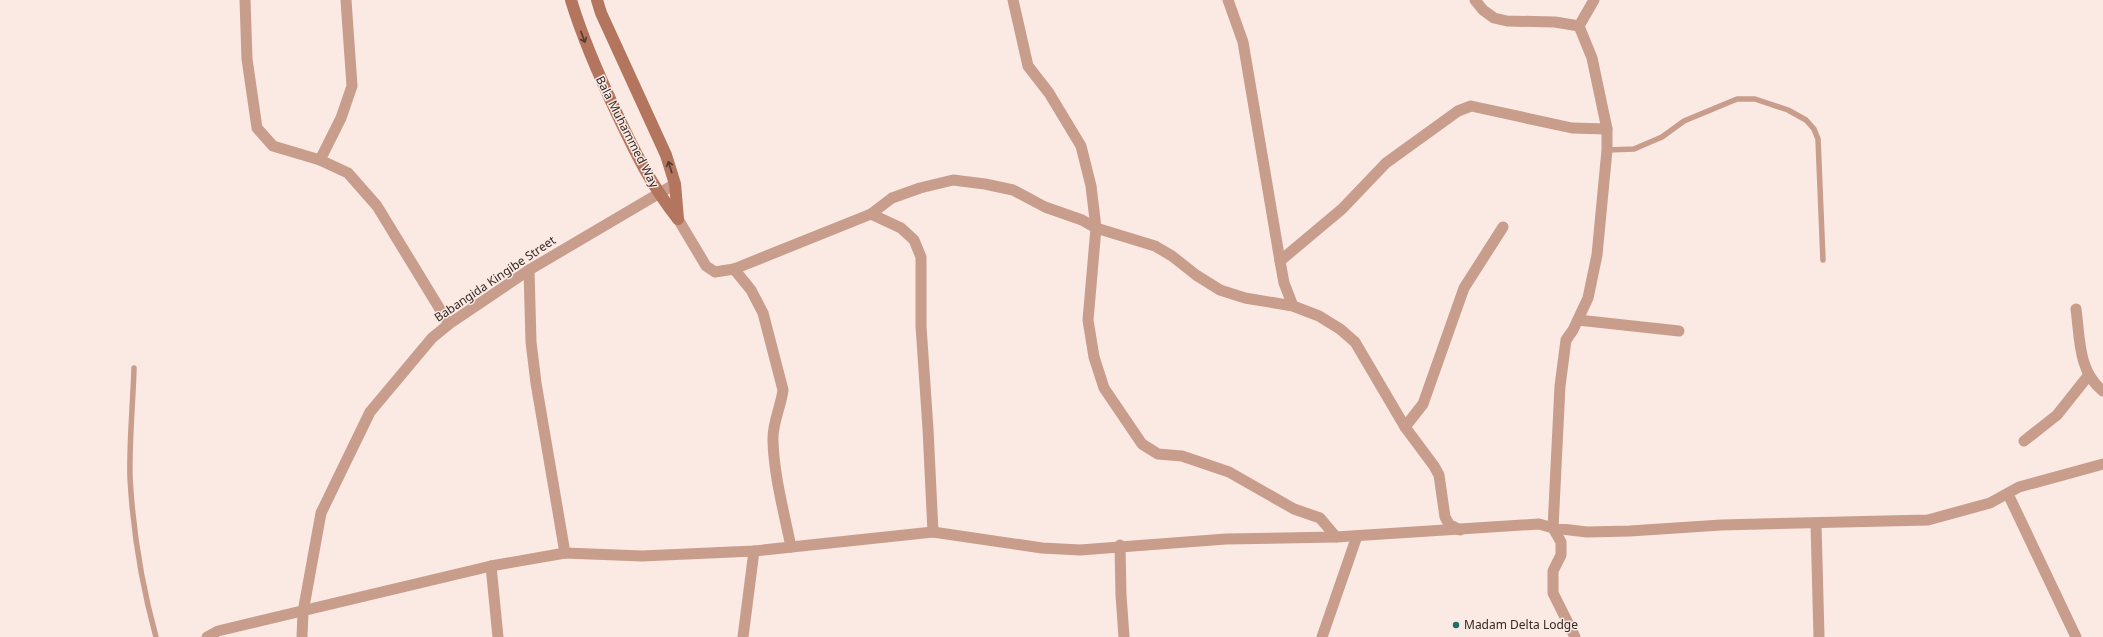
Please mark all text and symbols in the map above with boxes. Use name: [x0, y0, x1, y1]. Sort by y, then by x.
one-way arrow: [580, 30, 588, 42]
street label: Bala Muhammed Way: [592, 73, 663, 191]
one-way arrow: [666, 160, 673, 173]
street label: Babangida Kingibe Street: [431, 231, 559, 326]
place label: Madam Delta Lodge: [1464, 616, 1578, 633]
marker: Madam Delta Lodge: [1451, 620, 1461, 630]

